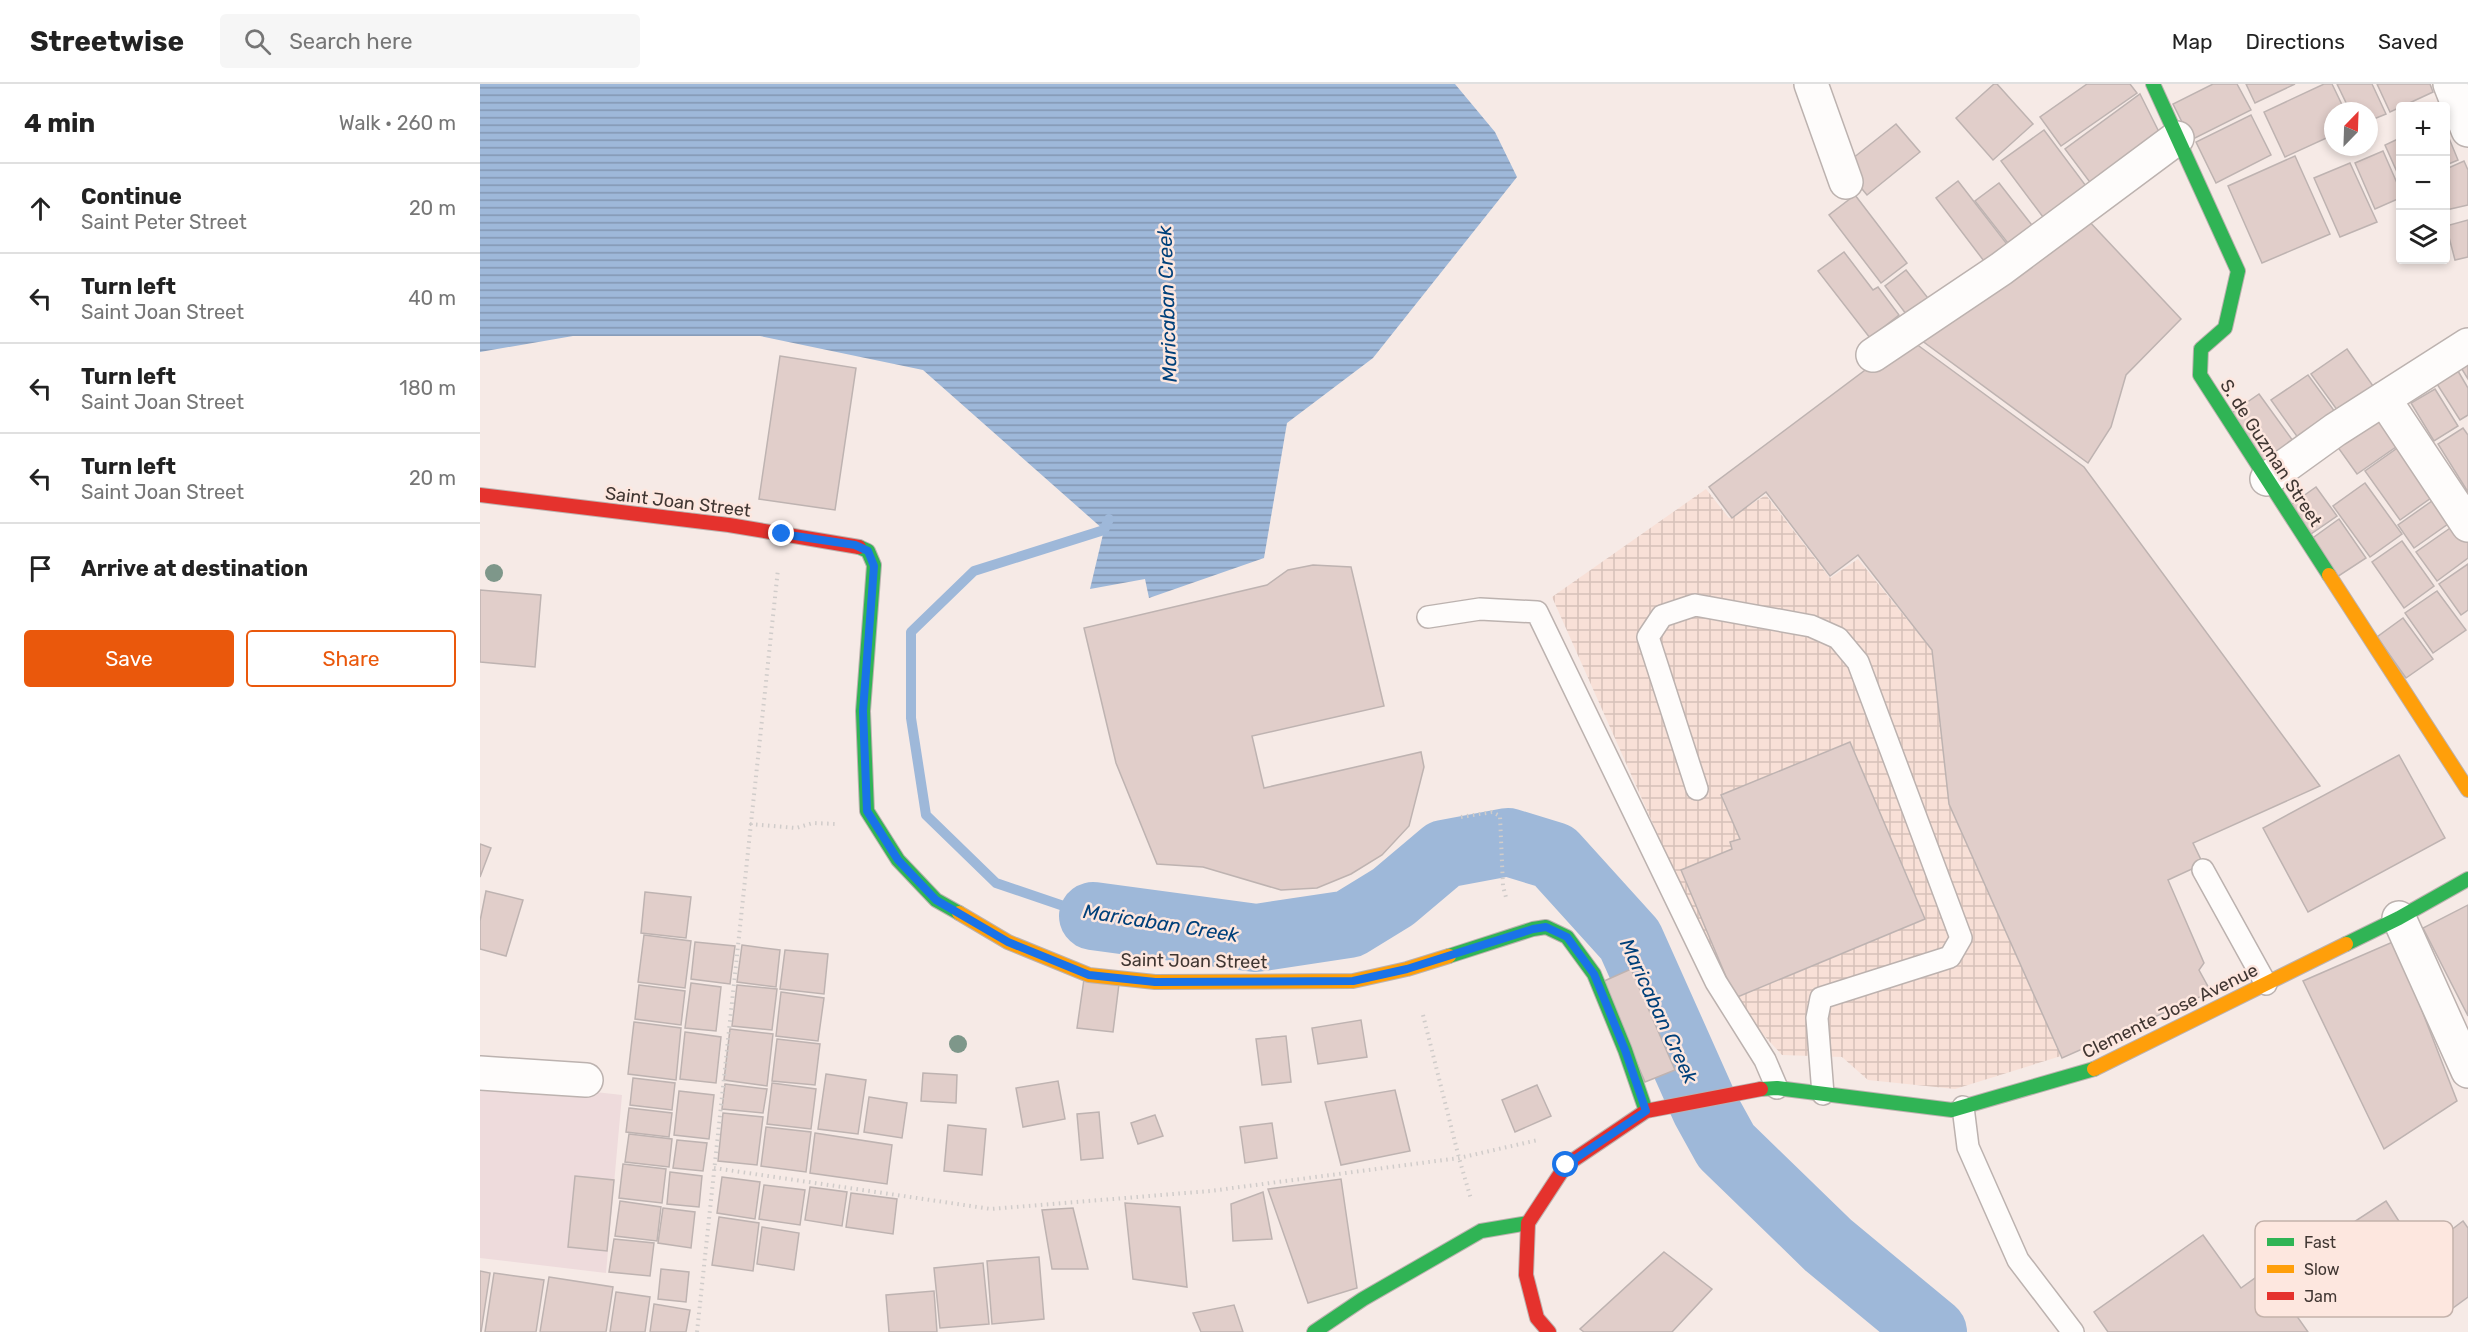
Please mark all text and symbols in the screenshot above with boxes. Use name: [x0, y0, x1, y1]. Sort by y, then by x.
search box: [220, 14, 640, 68]
text: Streetwise: [30, 25, 184, 58]
icon: search: [241, 25, 274, 58]
text: Search here: [289, 28, 413, 55]
text: Map: [2172, 29, 2213, 54]
text: Directions: [2246, 29, 2345, 54]
text: Saved: [2378, 29, 2438, 54]
north arrow: [2324, 102, 2378, 156]
map controls: [2396, 102, 2450, 264]
button: +: [2396, 102, 2450, 156]
text: 4 min: [24, 108, 95, 139]
text: Walk · 260 m: [339, 111, 456, 135]
button: −: [2396, 156, 2450, 210]
text: Continue: [81, 183, 182, 210]
icon: ahead: [24, 192, 57, 225]
text: 20 m: [409, 196, 456, 220]
text: Saint Peter Street: [81, 210, 247, 234]
button: layers: [2396, 210, 2450, 264]
water label: Maricaban Creek: [1152, 224, 1182, 383]
text: Turn left: [81, 273, 176, 300]
icon: left: [24, 282, 57, 315]
text: 40 m: [408, 286, 456, 310]
text: Saint Joan Street: [81, 300, 244, 324]
text: Turn left: [81, 363, 176, 390]
icon: left: [24, 372, 57, 405]
street label: S. de Guzman Street: [2215, 375, 2327, 531]
text: 180 m: [399, 376, 456, 400]
text: Saint Joan Street: [81, 390, 244, 414]
text: Turn left: [81, 453, 176, 480]
icon: left: [24, 462, 57, 495]
text: 20 m: [409, 466, 456, 490]
text: Saint Joan Street: [81, 480, 244, 504]
street label: Saint Joan Street: [604, 482, 752, 522]
route end: [768, 520, 794, 546]
icon: arrive: [24, 552, 57, 585]
text: Arrive at destination: [81, 555, 308, 582]
button: Save: [24, 630, 234, 687]
button: Share: [246, 630, 456, 687]
water label: Maricaban Creek: [1082, 899, 1241, 947]
water label: Maricaban Creek: [1615, 935, 1703, 1088]
street label: Saint Joan Street: [1120, 949, 1268, 973]
street label: Clemente Jose Avenue: [2079, 959, 2261, 1063]
route start: [1552, 1151, 1578, 1177]
legend: [2255, 1221, 2453, 1317]
text: Fast: [2304, 1233, 2336, 1252]
text: Slow: [2304, 1260, 2340, 1279]
text: Jam: [2304, 1287, 2337, 1306]

